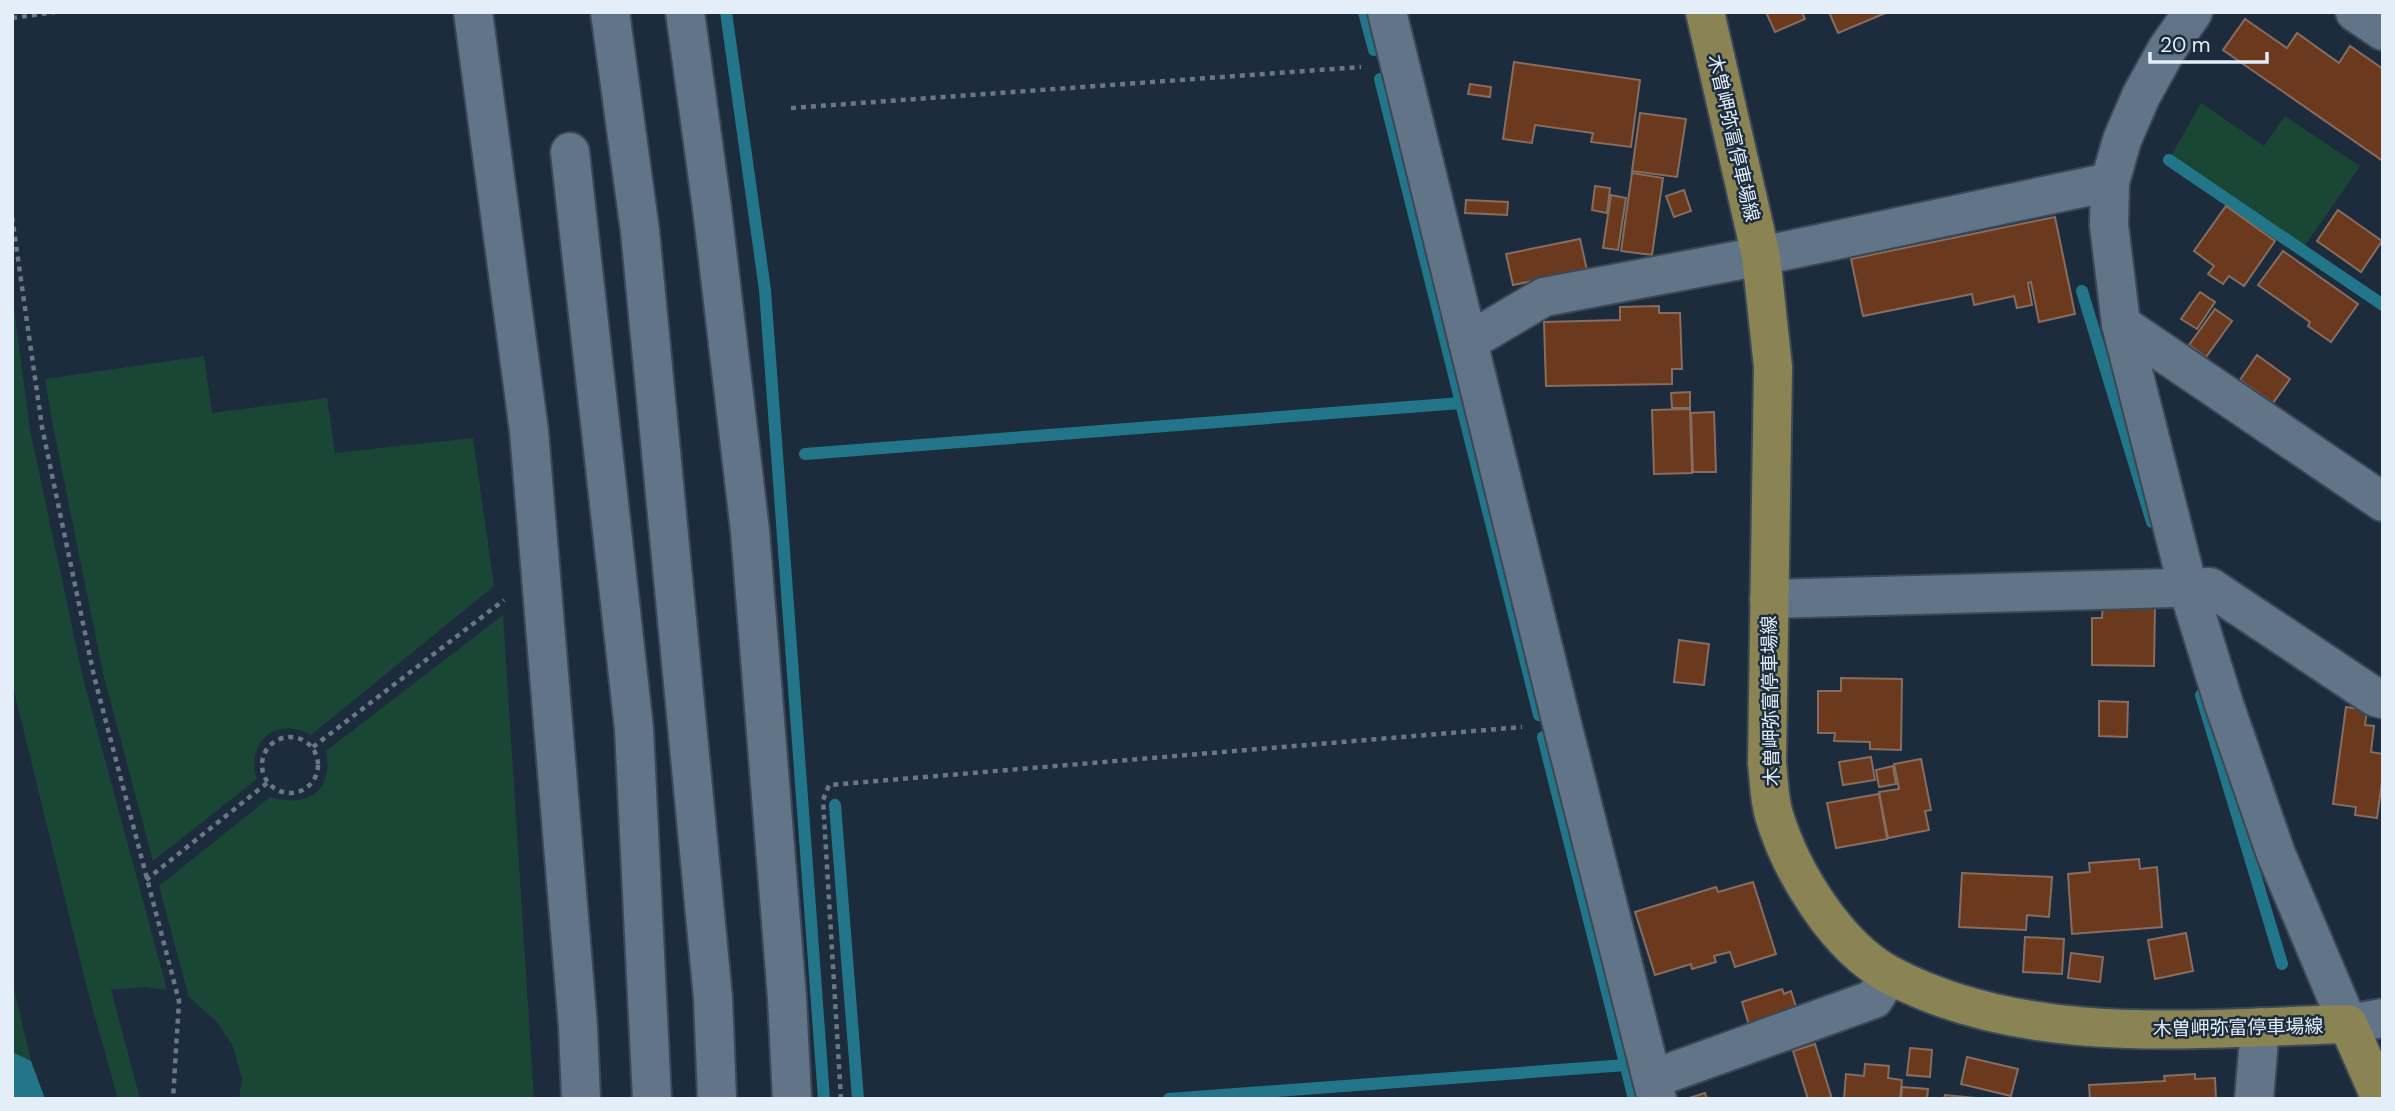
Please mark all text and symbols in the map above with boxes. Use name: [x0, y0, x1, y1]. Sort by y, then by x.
scale bar: [2150, 21, 2267, 65]
text: 20 m: [2160, 31, 2211, 59]
street label: 木曽岬弥富停車場線: [1702, 52, 1765, 224]
street label: 木曽岬弥富停車場線: [1757, 615, 1784, 787]
street label: 木曽岬弥富停車場線: [2152, 1014, 2324, 1041]

